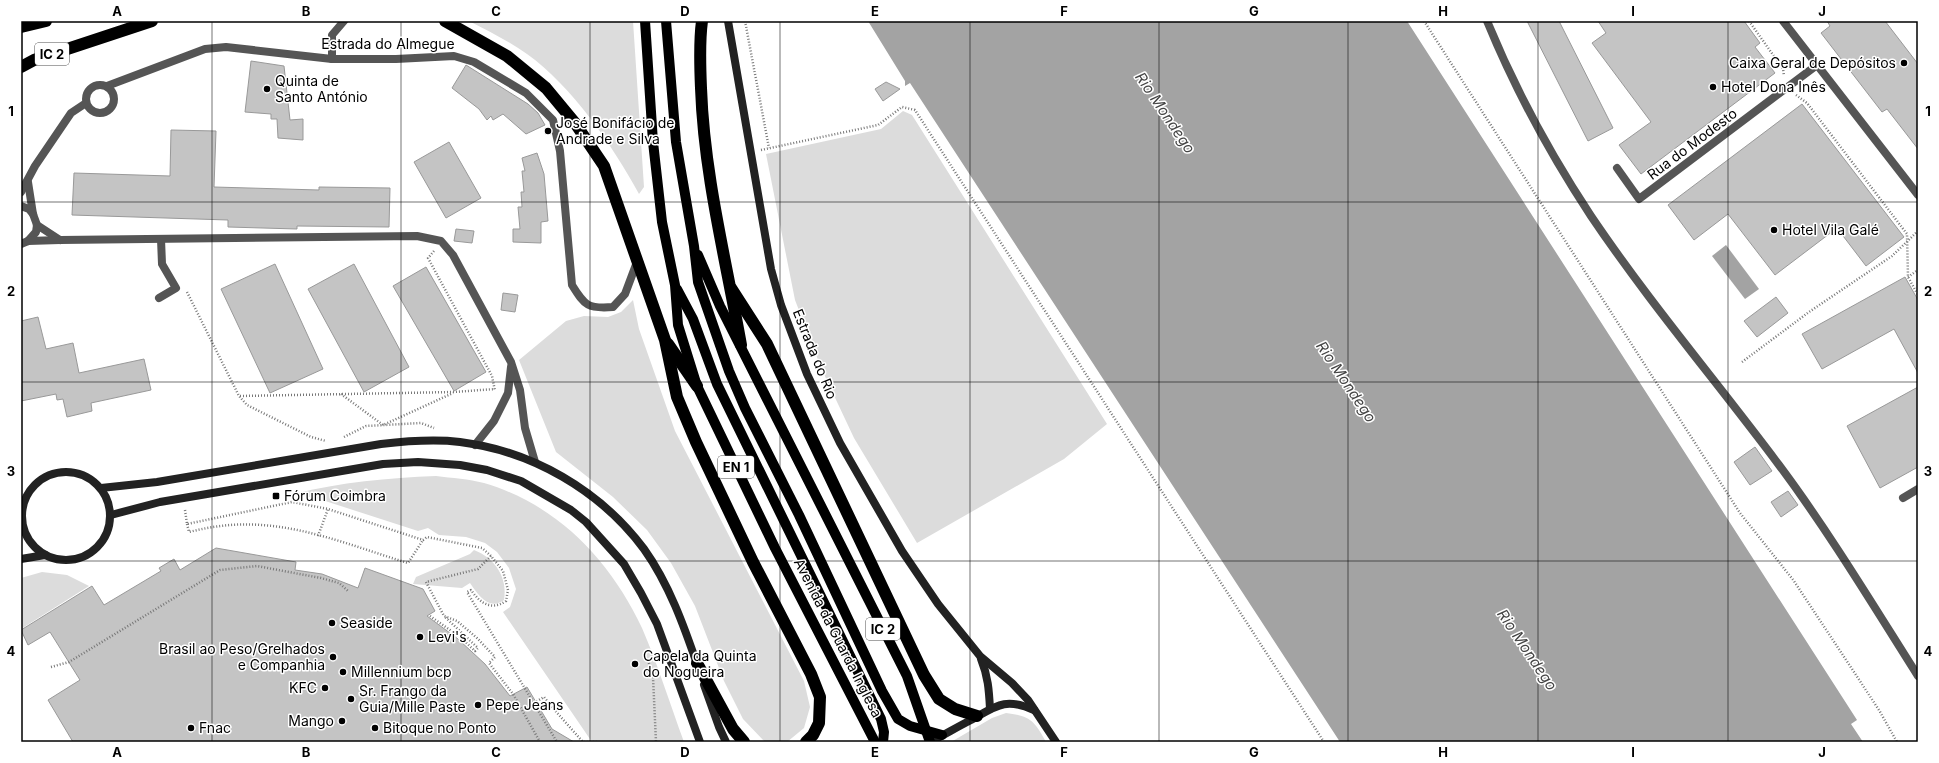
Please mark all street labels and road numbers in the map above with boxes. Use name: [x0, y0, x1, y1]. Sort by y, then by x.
street label: Estrada do Almegue: [321, 35, 455, 52]
road number: IC 2: [35, 43, 69, 65]
street label: Rua do Modesto: [1643, 104, 1740, 183]
street label: Estrada do Rio: [790, 306, 841, 401]
road number: EN 1: [718, 456, 754, 478]
street label: Avenida da Guarda Inglesa: [791, 555, 886, 720]
road number: IC 2: [866, 618, 900, 640]

